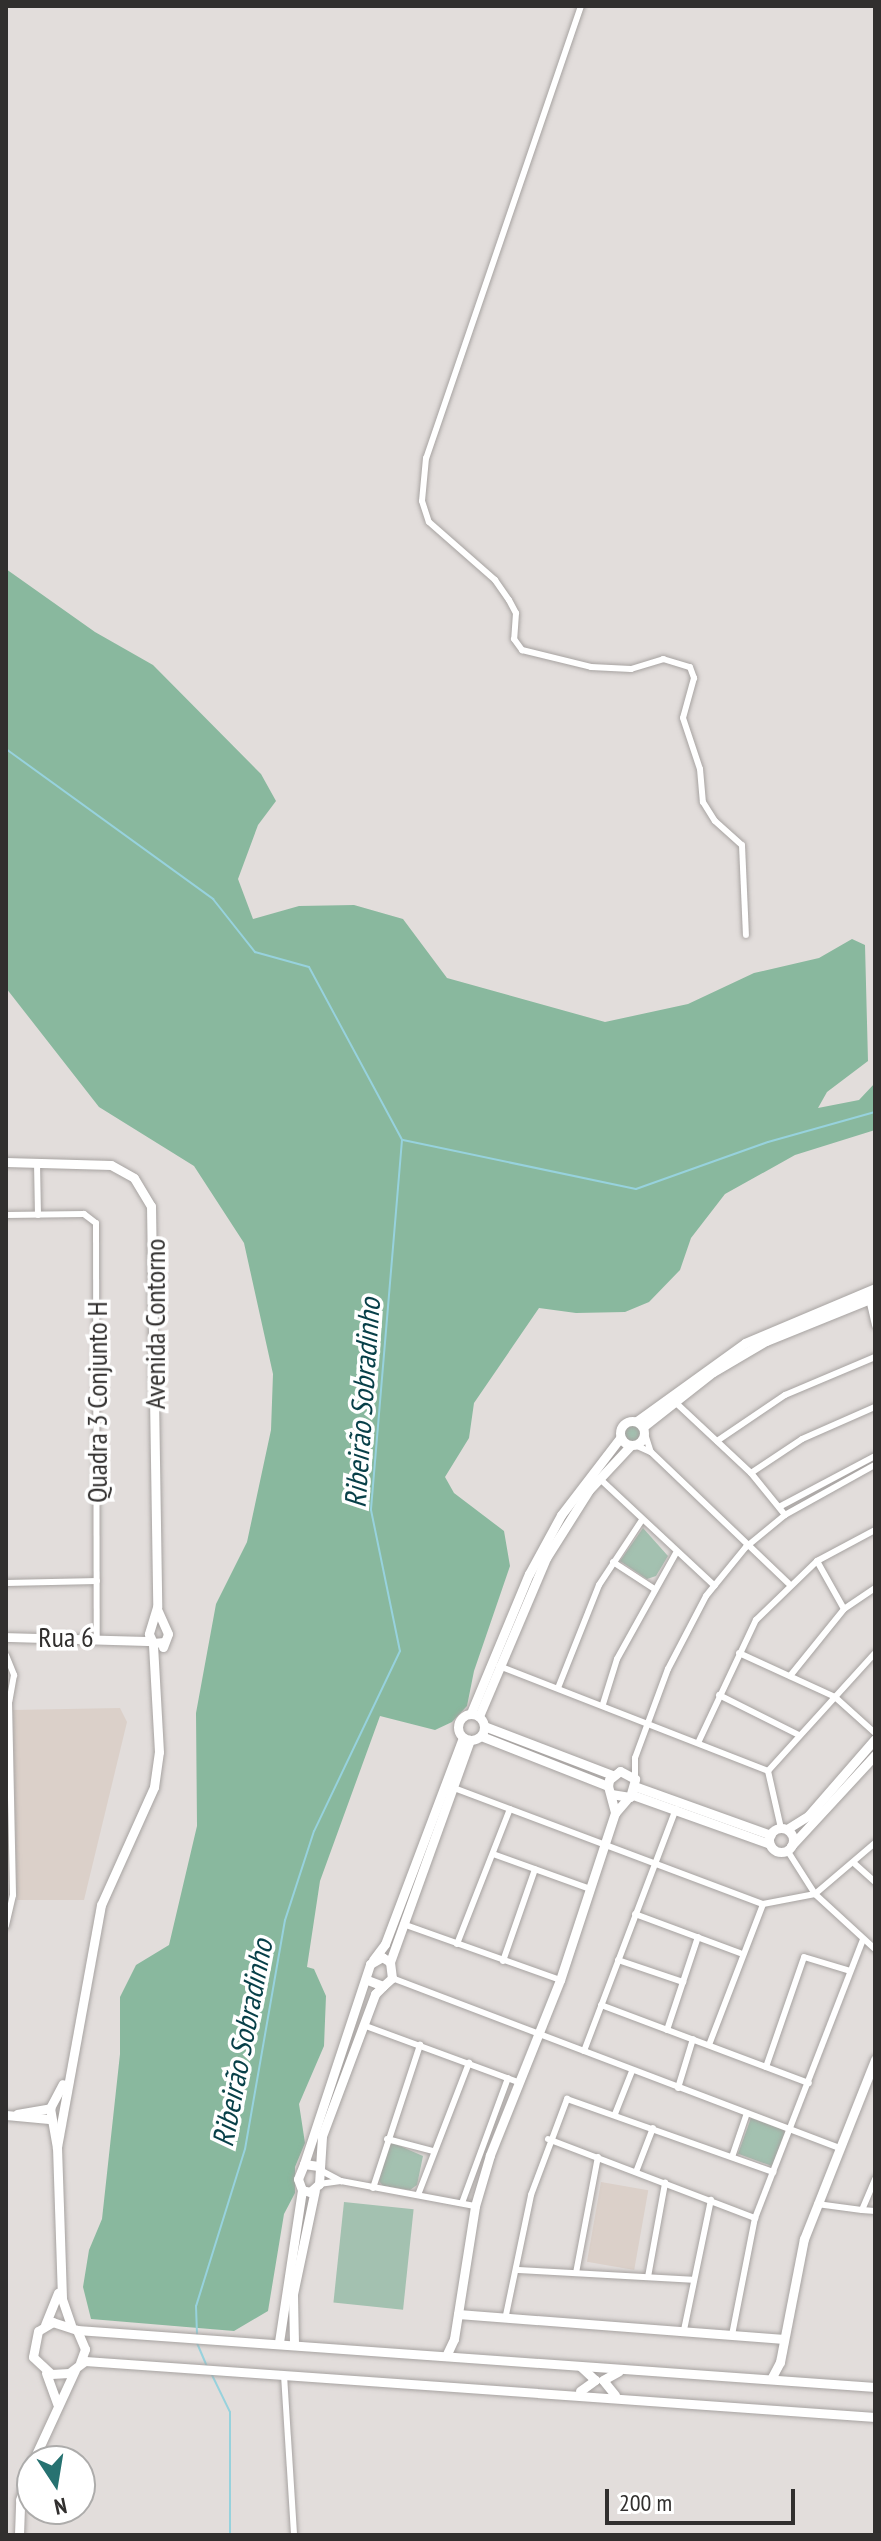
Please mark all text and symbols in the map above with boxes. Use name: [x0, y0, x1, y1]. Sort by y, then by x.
street label: Avenida Contorno: [138, 1239, 172, 1409]
water label: Ribeirão Sobradinho: [337, 1297, 387, 1509]
street label: Quadra 3 Conjunto H: [80, 1301, 114, 1503]
street label: Rua 6: [38, 1620, 94, 1654]
water label: Ribeirão Sobradinho: [204, 1936, 280, 2150]
north arrow: [16, 2445, 96, 2525]
scale bar: [609, 2473, 799, 2523]
text: 200 m: [619, 2487, 672, 2518]
text: N: [52, 2492, 69, 2521]

